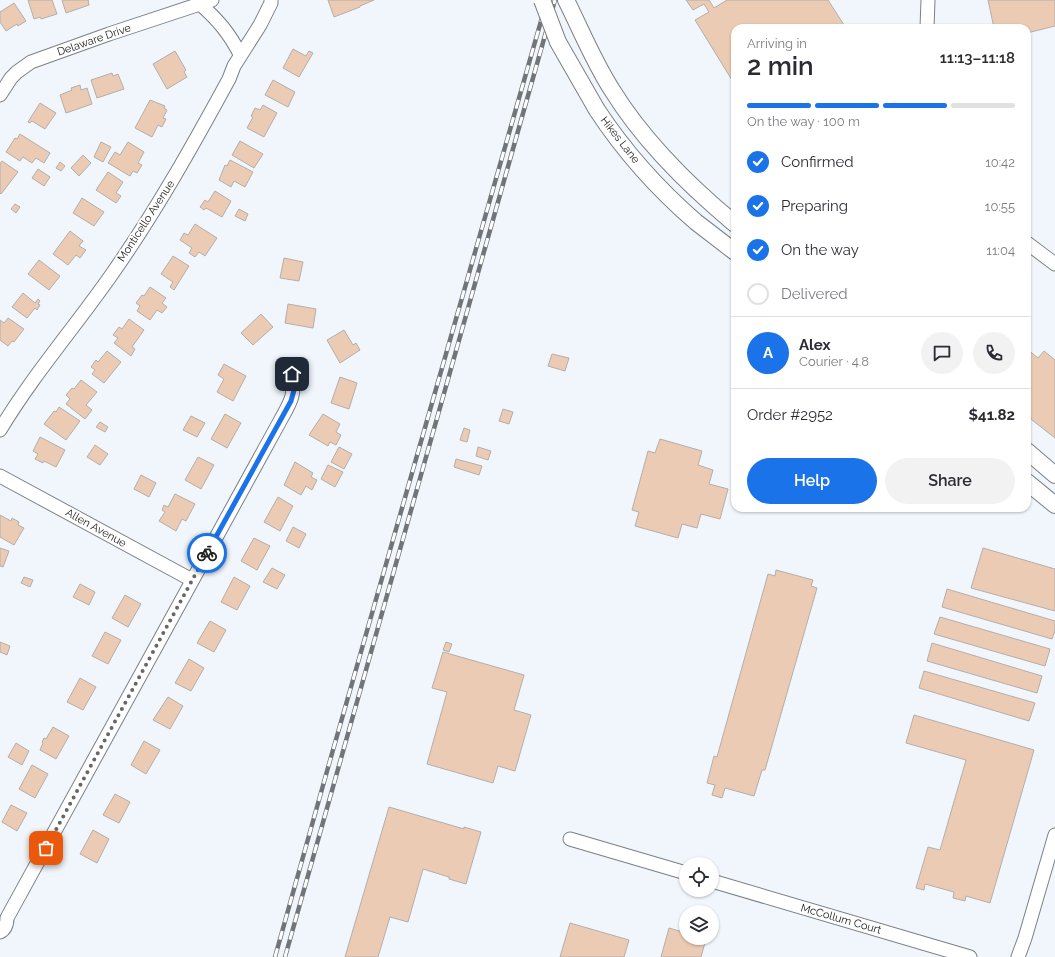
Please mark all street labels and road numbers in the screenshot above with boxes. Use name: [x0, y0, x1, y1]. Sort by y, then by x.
street label: Delaware Drive: [55, 21, 133, 59]
street label: Hikes Lane: [598, 114, 643, 166]
street label: Monticello Avenue: [115, 177, 177, 264]
street label: Allen Avenue: [63, 506, 129, 550]
street label: McCollum Court: [799, 901, 883, 937]

